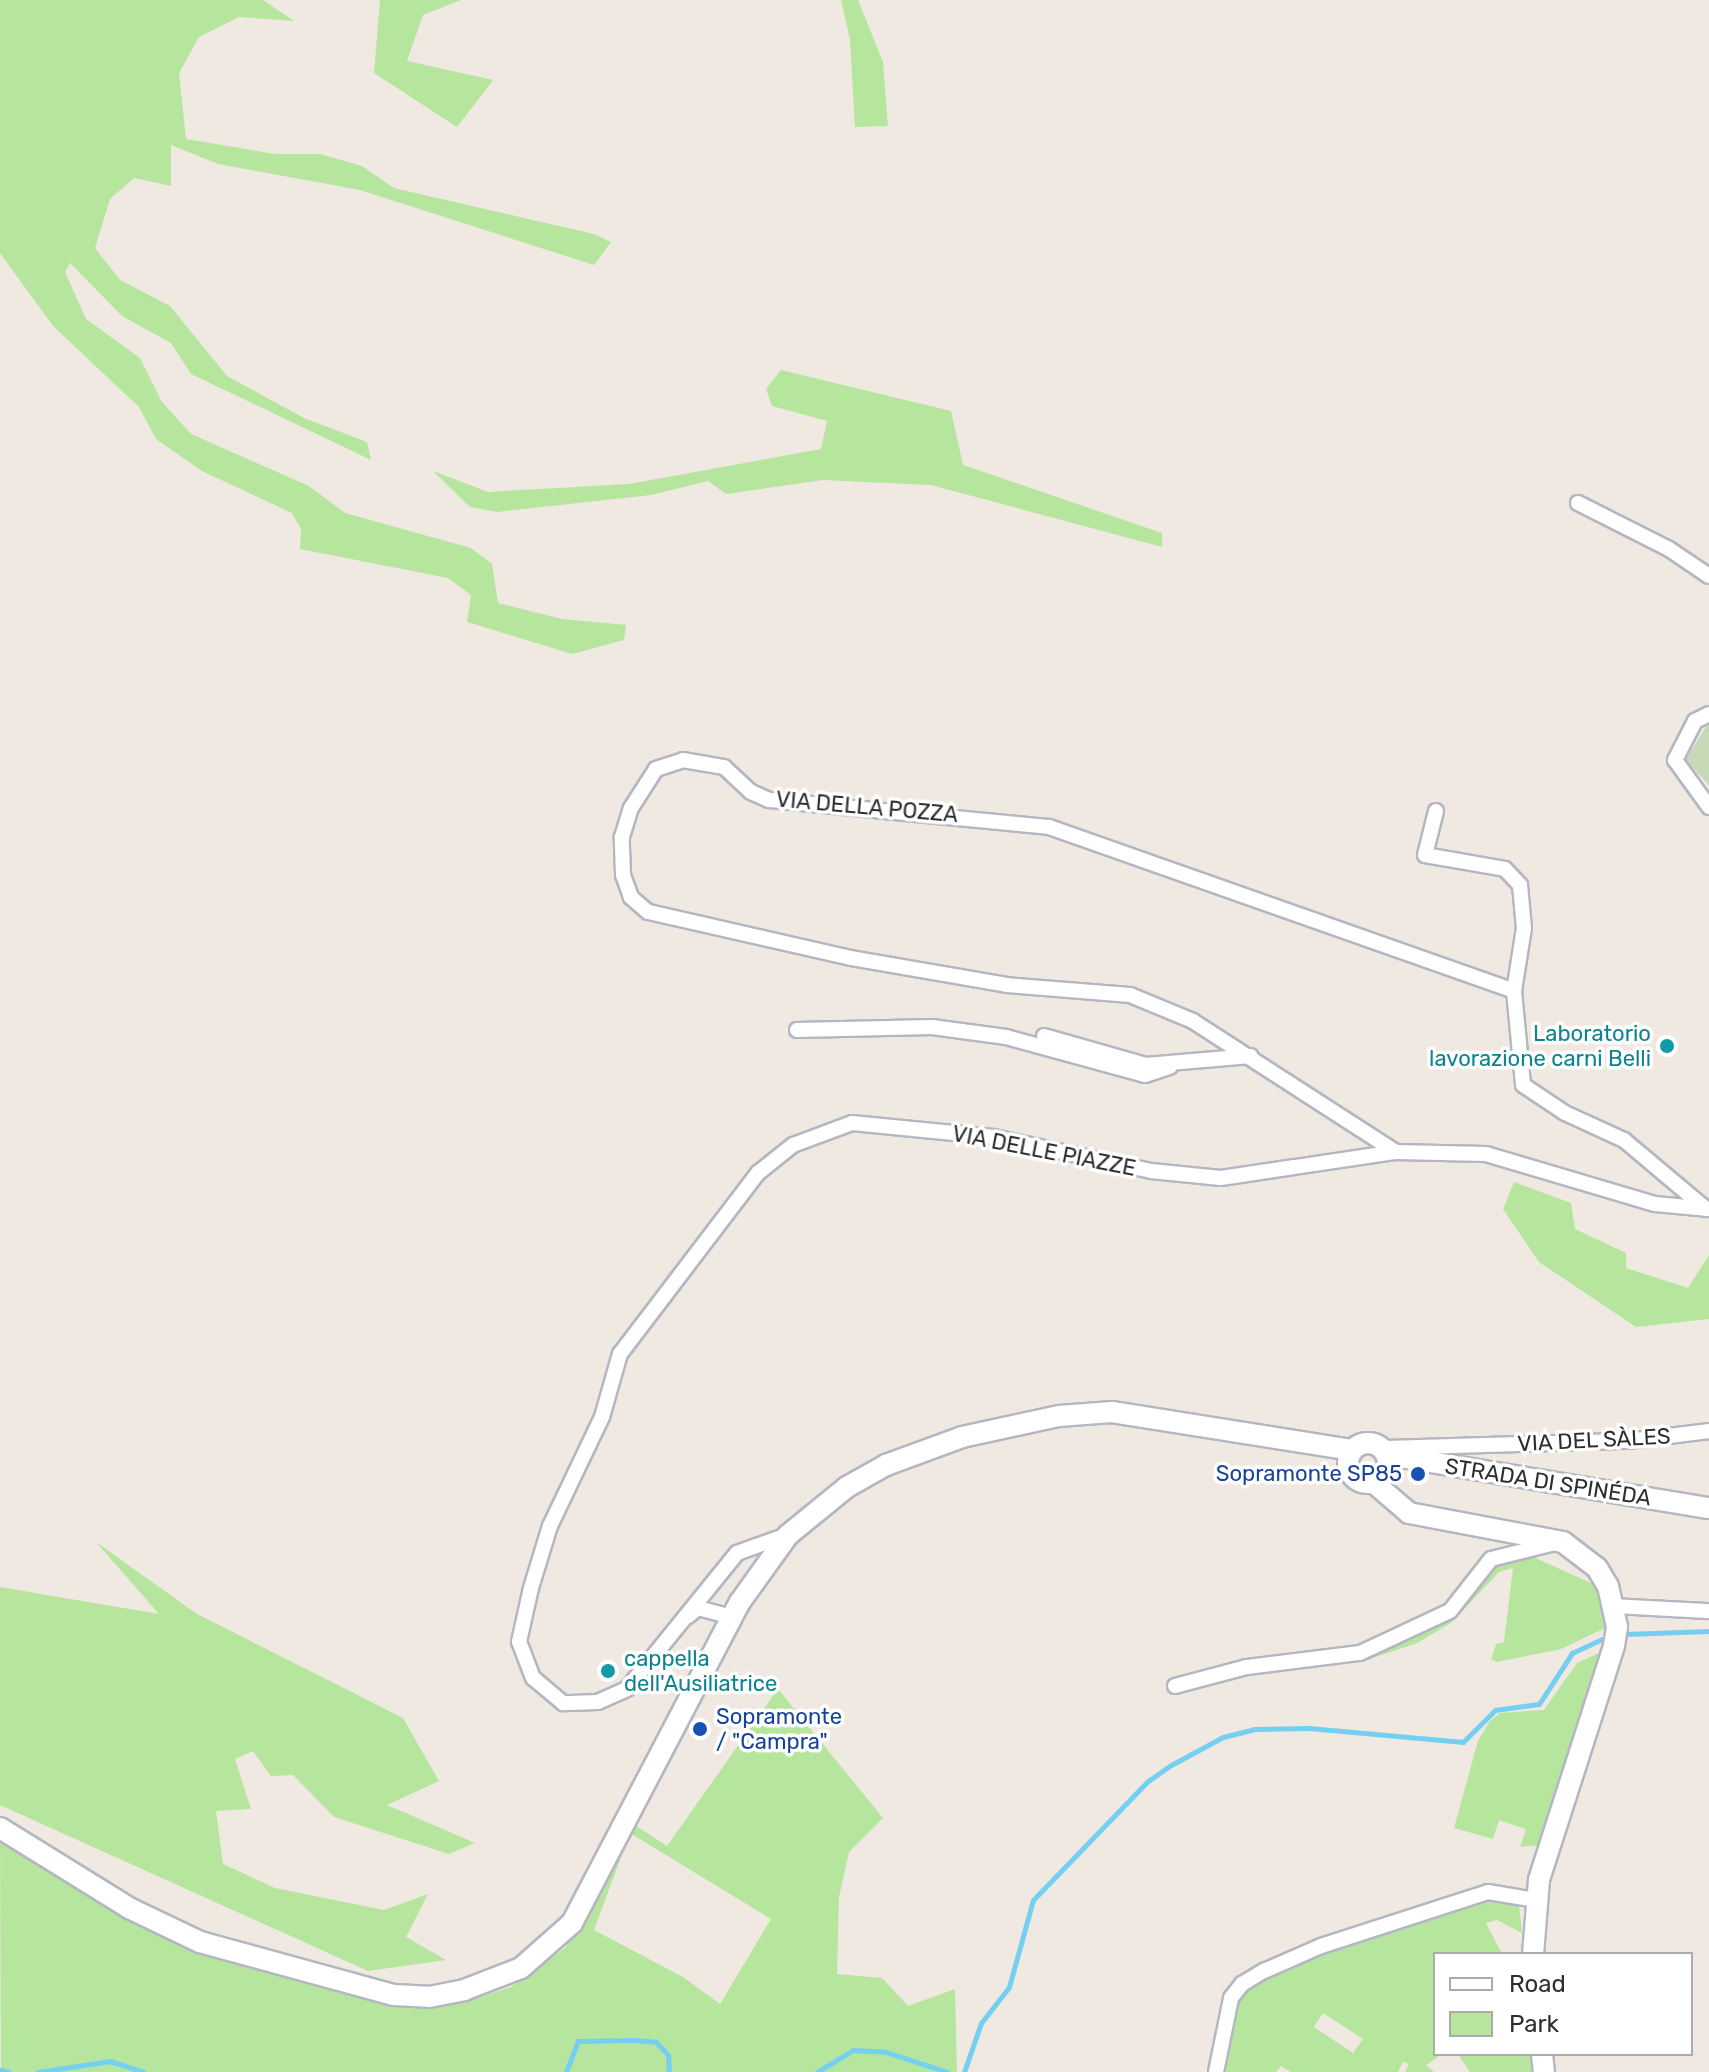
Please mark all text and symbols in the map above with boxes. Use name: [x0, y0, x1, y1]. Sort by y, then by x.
street label: VIA DELLA POZZA: [774, 786, 960, 828]
place label: Laboratorio lavorazione carni Belli: [1429, 1020, 1651, 1072]
marker: Laboratorio lavorazione carni Belli: [1658, 1037, 1676, 1055]
street label: VIA DELLE PIAZZE: [950, 1120, 1138, 1182]
street label: VIA DEL SÀLES: [1516, 1423, 1672, 1457]
street label: STRADA DI SPINÉDA: [1443, 1453, 1653, 1511]
place label: Sopramonte SP85: [1216, 1461, 1402, 1487]
marker: Sopramonte SP85: [1409, 1465, 1427, 1483]
place label: cappella dell'Ausiliatrice: [624, 1645, 777, 1696]
marker: cappella dell'Ausiliatrice: [599, 1662, 617, 1680]
place label: Sopramonte / "Campra": [716, 1703, 842, 1754]
marker: Sopramonte / "Campra": [691, 1720, 709, 1738]
legend: [1433, 1952, 1693, 2056]
text: Road: [1509, 1970, 1566, 1998]
text: Park: [1509, 2010, 1559, 2038]

